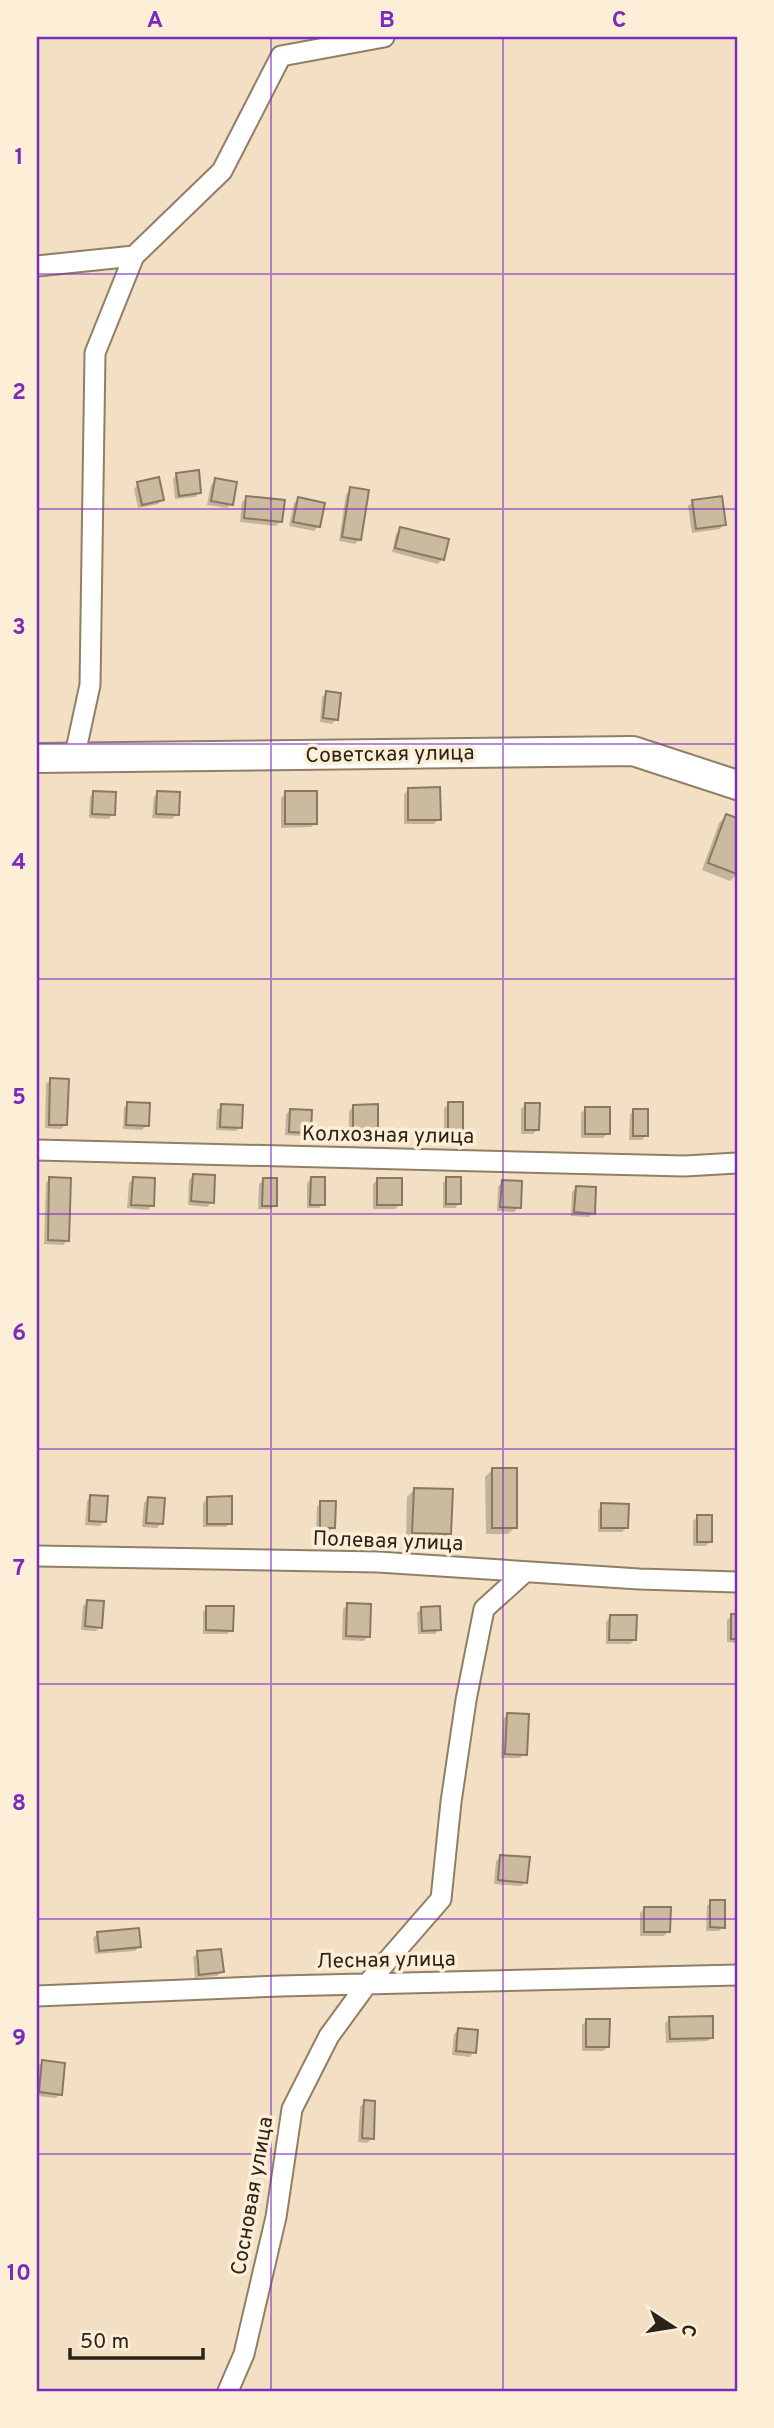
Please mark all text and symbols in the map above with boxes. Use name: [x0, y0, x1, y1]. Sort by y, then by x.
text: A: [147, 7, 163, 36]
text: B: [379, 7, 395, 36]
text: C: [612, 7, 626, 36]
text: 1: [14, 144, 24, 173]
text: 2: [12, 379, 26, 408]
text: 3: [12, 614, 26, 643]
street label: Советская улица: [305, 740, 475, 770]
text: 4: [12, 849, 26, 878]
text: 5: [12, 1084, 26, 1113]
street label: Колхозная улица: [302, 1121, 474, 1151]
text: 6: [12, 1320, 26, 1349]
street label: Полевая улица: [312, 1526, 464, 1558]
text: 7: [13, 1555, 25, 1584]
text: 8: [12, 1790, 26, 1819]
street label: Лесная улица: [316, 1946, 456, 1976]
text: 9: [12, 2025, 26, 2054]
street label: Сосновая улица: [226, 2115, 280, 2277]
text: 10: [7, 2260, 31, 2289]
north arrow: [638, 2292, 708, 2362]
scale bar: [70, 2316, 203, 2360]
text: С: [675, 2322, 701, 2339]
text: 50 m: [80, 2329, 129, 2356]

